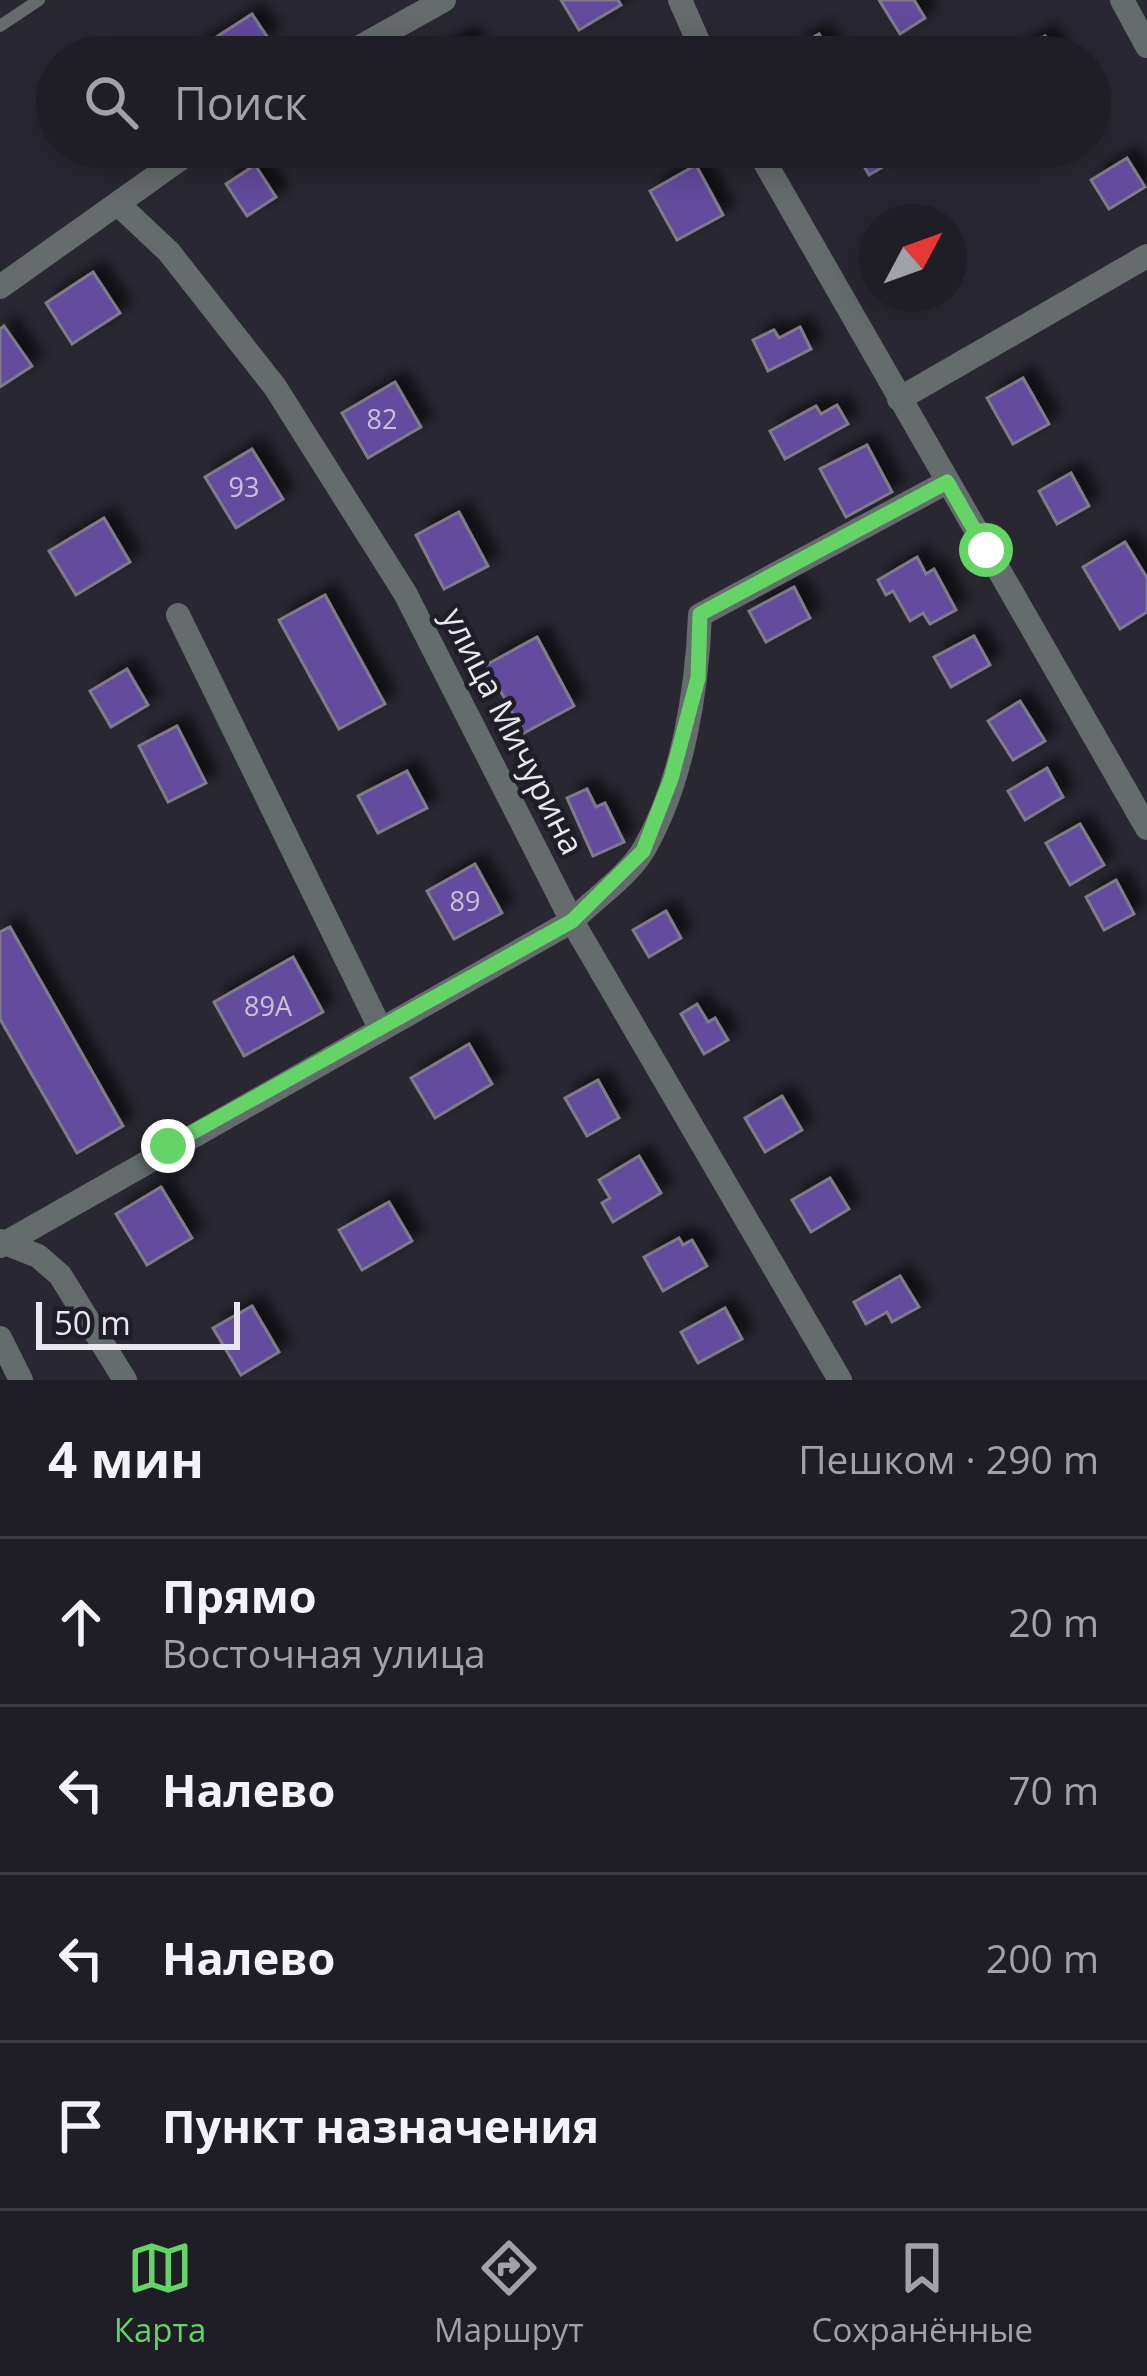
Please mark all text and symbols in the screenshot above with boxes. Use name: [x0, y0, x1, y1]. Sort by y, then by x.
search box: [36, 36, 1111, 168]
icon: search: [78, 69, 144, 135]
text: Поиск: [174, 72, 307, 133]
north arrow: [859, 204, 967, 312]
house number: 82: [367, 400, 397, 437]
house number: 93: [229, 468, 259, 505]
route start: [959, 523, 1013, 577]
street label: улица Мичурина: [432, 600, 595, 862]
house number: 89: [450, 882, 480, 919]
house number: 89А: [244, 987, 293, 1024]
route end: [141, 1119, 195, 1173]
scale bar: [36, 1296, 240, 1349]
text: 50 m: [54, 1300, 131, 1345]
text: 4 мин: [48, 1423, 204, 1493]
text: Пешком · 290 m: [798, 1432, 1099, 1485]
text: Прямо: [162, 1565, 317, 1626]
icon: ahead: [48, 1589, 114, 1655]
text: 20 m: [1008, 1595, 1099, 1648]
text: Восточная улица: [162, 1626, 486, 1679]
icon: left: [48, 1757, 114, 1823]
text: Налево: [162, 1759, 335, 1820]
text: 70 m: [1008, 1763, 1099, 1816]
icon: left: [48, 1925, 114, 1991]
text: Налево: [162, 1927, 335, 1988]
text: 200 m: [986, 1931, 1099, 1984]
icon: arrive: [48, 2093, 114, 2159]
text: Пункт назначения: [162, 2095, 599, 2156]
tab: Карта: [114, 2235, 206, 2352]
tab: Маршрут: [434, 2235, 584, 2352]
tab: Сохранённые: [812, 2235, 1033, 2352]

